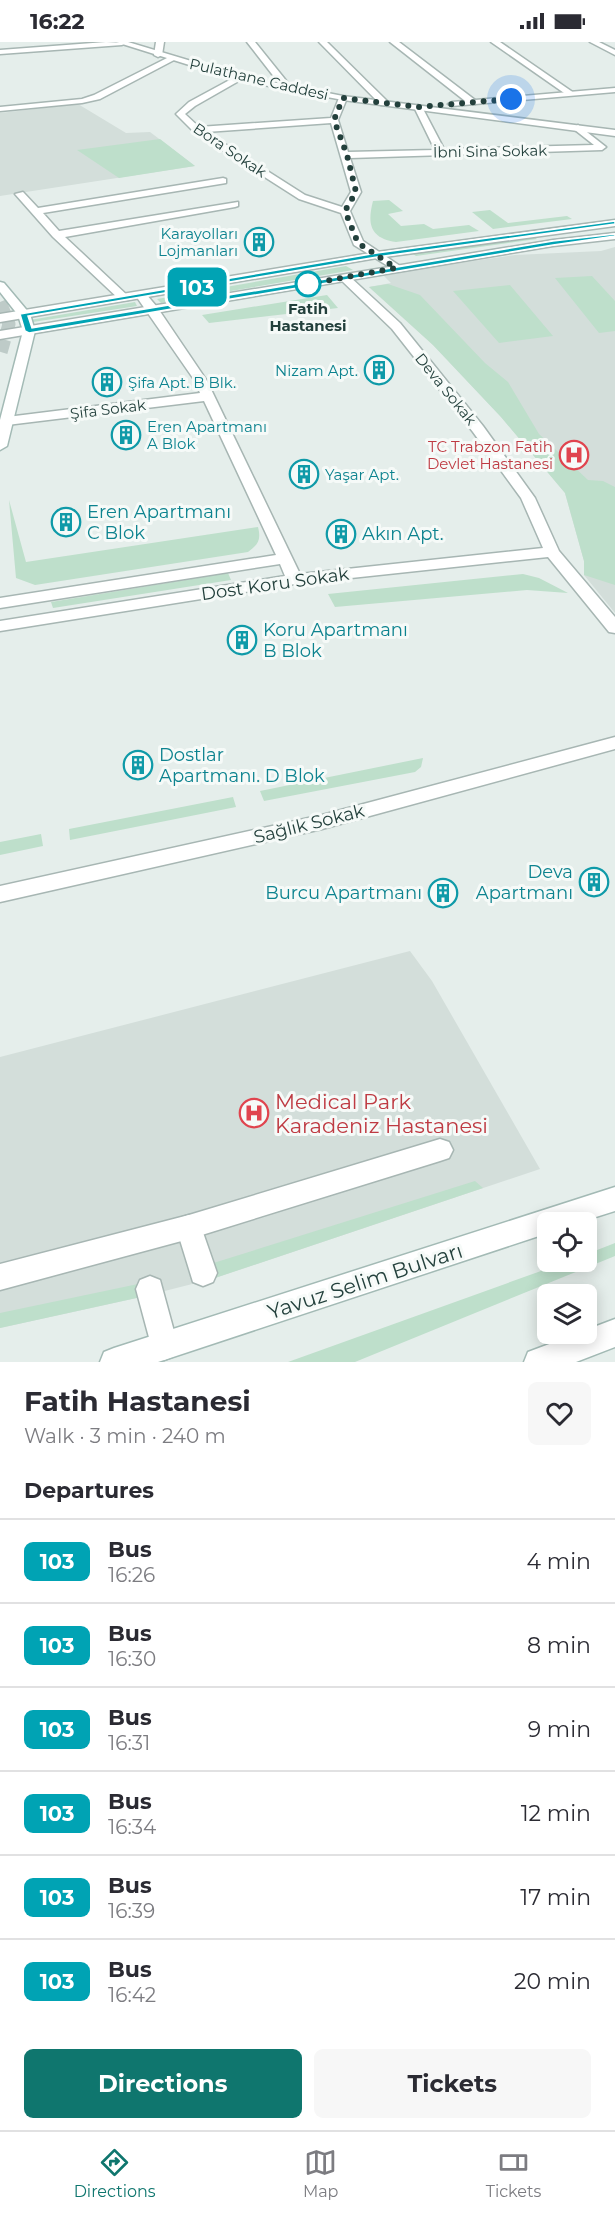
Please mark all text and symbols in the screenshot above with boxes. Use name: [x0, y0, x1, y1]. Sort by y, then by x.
text: 16:22: [30, 8, 84, 35]
street label: Pulathane Caddesi: [188, 54, 330, 104]
your location: [496, 84, 526, 114]
street label: Bora Sokak: [190, 119, 270, 181]
street label: İbni Sina Sokak: [433, 141, 547, 161]
place label: Karayolları Lojmanları: [158, 224, 238, 260]
building icon: Karayolları Lojmanları: [243, 226, 275, 258]
line badge: 103: [162, 268, 232, 306]
marker: Fatih Hastanesi: [295, 271, 321, 297]
text: 103: [180, 275, 214, 300]
place label: Fatih Hastanesi: [269, 299, 347, 335]
street label: Deva Sokak: [411, 349, 481, 429]
building icon: Nizam Apt.: [363, 354, 395, 386]
place label: Nizam Apt.: [275, 361, 358, 380]
building icon: Şifa Apt. B Blk.: [91, 366, 123, 398]
place label: Şifa Apt. B Blk.: [128, 373, 236, 392]
street label: Şifa Sokak: [69, 395, 147, 423]
place label: Eren Apartmanı A Blok: [147, 417, 267, 453]
building icon: Eren Apartmanı A Blok: [110, 419, 142, 451]
place label: TC Trabzon Fatih Devlet Hastanesi: [427, 437, 553, 473]
hospital icon: TC Trabzon Fatih Devlet Hastanesi: [558, 439, 590, 471]
building icon: Yaşar Apt.: [288, 458, 320, 490]
place label: Yaşar Apt.: [325, 465, 399, 484]
place label: Eren Apartmanı C Blok: [87, 501, 231, 544]
building icon: Eren Apartmanı C Blok: [50, 506, 82, 538]
building icon: Akın Apt.: [325, 518, 357, 550]
place label: Akın Apt.: [362, 523, 444, 545]
street label: Dost Koru Sokak: [200, 563, 351, 605]
place label: Koru Apartmanı B Blok: [263, 619, 408, 662]
building icon: Koru Apartmanı B Blok: [226, 624, 258, 656]
place label: Dostlar Apartmanı. D Blok: [159, 744, 325, 787]
building icon: Dostlar Apartmanı. D Blok: [122, 749, 154, 781]
street label: Sağlık Sokak: [251, 800, 367, 848]
place label: Deva Apartmanı: [476, 861, 573, 904]
building icon: Deva Apartmanı: [578, 866, 610, 898]
building icon: Burcu Apartmanı: [427, 877, 459, 909]
place label: Burcu Apartmanı: [265, 882, 422, 904]
place label: Medical Park Karadeniz Hastanesi: [275, 1089, 488, 1138]
hospital icon: Medical Park Karadeniz Hastanesi: [238, 1097, 270, 1129]
map controls: [537, 1212, 597, 1344]
button: locate: [537, 1212, 597, 1272]
street label: Yavuz Selim Bulvarı: [264, 1238, 466, 1324]
button: layers: [537, 1284, 597, 1344]
button: heart: [528, 1382, 591, 1445]
text: Fatih Hastanesi: [24, 1384, 251, 1418]
text: Walk · 3 min · 240 m: [24, 1424, 226, 1448]
text: Departures: [24, 1477, 154, 1504]
text: Bus: [108, 1536, 152, 1563]
text: 4 min: [527, 1548, 591, 1575]
text: 103: [40, 1549, 74, 1574]
text: 16:26: [108, 1563, 155, 1587]
text: Bus: [108, 1620, 152, 1647]
text: 8 min: [527, 1632, 591, 1659]
text: 103: [40, 1633, 74, 1658]
text: 16:30: [108, 1647, 156, 1671]
text: Bus: [108, 1704, 152, 1731]
text: 9 min: [528, 1716, 591, 1743]
text: 103: [40, 1717, 74, 1742]
text: 16:31: [108, 1731, 150, 1755]
text: Bus: [108, 1788, 152, 1815]
text: 12 min: [521, 1800, 591, 1827]
text: 103: [40, 1801, 74, 1826]
text: 16:34: [108, 1815, 156, 1839]
text: Bus: [108, 1872, 152, 1899]
text: 17 min: [520, 1884, 591, 1911]
text: 103: [40, 1885, 74, 1910]
text: 16:39: [108, 1899, 155, 1923]
text: Bus: [108, 1956, 152, 1983]
text: 20 min: [514, 1968, 591, 1995]
text: 103: [40, 1969, 74, 1994]
text: 16:42: [108, 1983, 156, 2007]
button: Directions: [24, 2049, 302, 2118]
button: Tickets: [314, 2049, 591, 2118]
tab: Directions: [74, 2146, 156, 2201]
tab: Map: [303, 2146, 338, 2201]
tab: Tickets: [486, 2146, 541, 2201]

